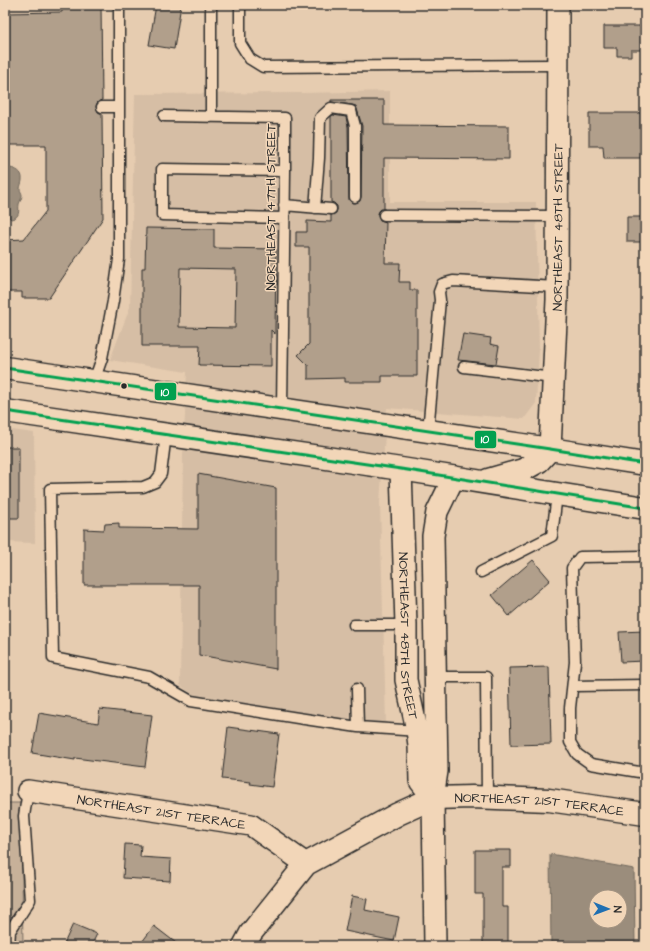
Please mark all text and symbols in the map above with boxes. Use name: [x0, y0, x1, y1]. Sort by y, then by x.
street label: NORTHEAST 47TH STREET: [262, 123, 280, 291]
street label: NORTHEAST 48TH STREET: [548, 142, 568, 311]
unlabelled marker: [119, 381, 129, 391]
line badge: 10: [154, 382, 177, 401]
text: 10: [161, 385, 169, 400]
line badge: 10: [474, 430, 497, 449]
text: 10: [481, 432, 489, 447]
street label: NORTHEAST 48TH STREET: [394, 552, 423, 722]
street label: NORTHEAST 21ST TERRACE: [454, 789, 626, 821]
street label: NORTHEAST 21ST TERRACE: [76, 791, 247, 834]
north arrow: [588, 889, 628, 929]
text: N: [610, 906, 625, 913]

